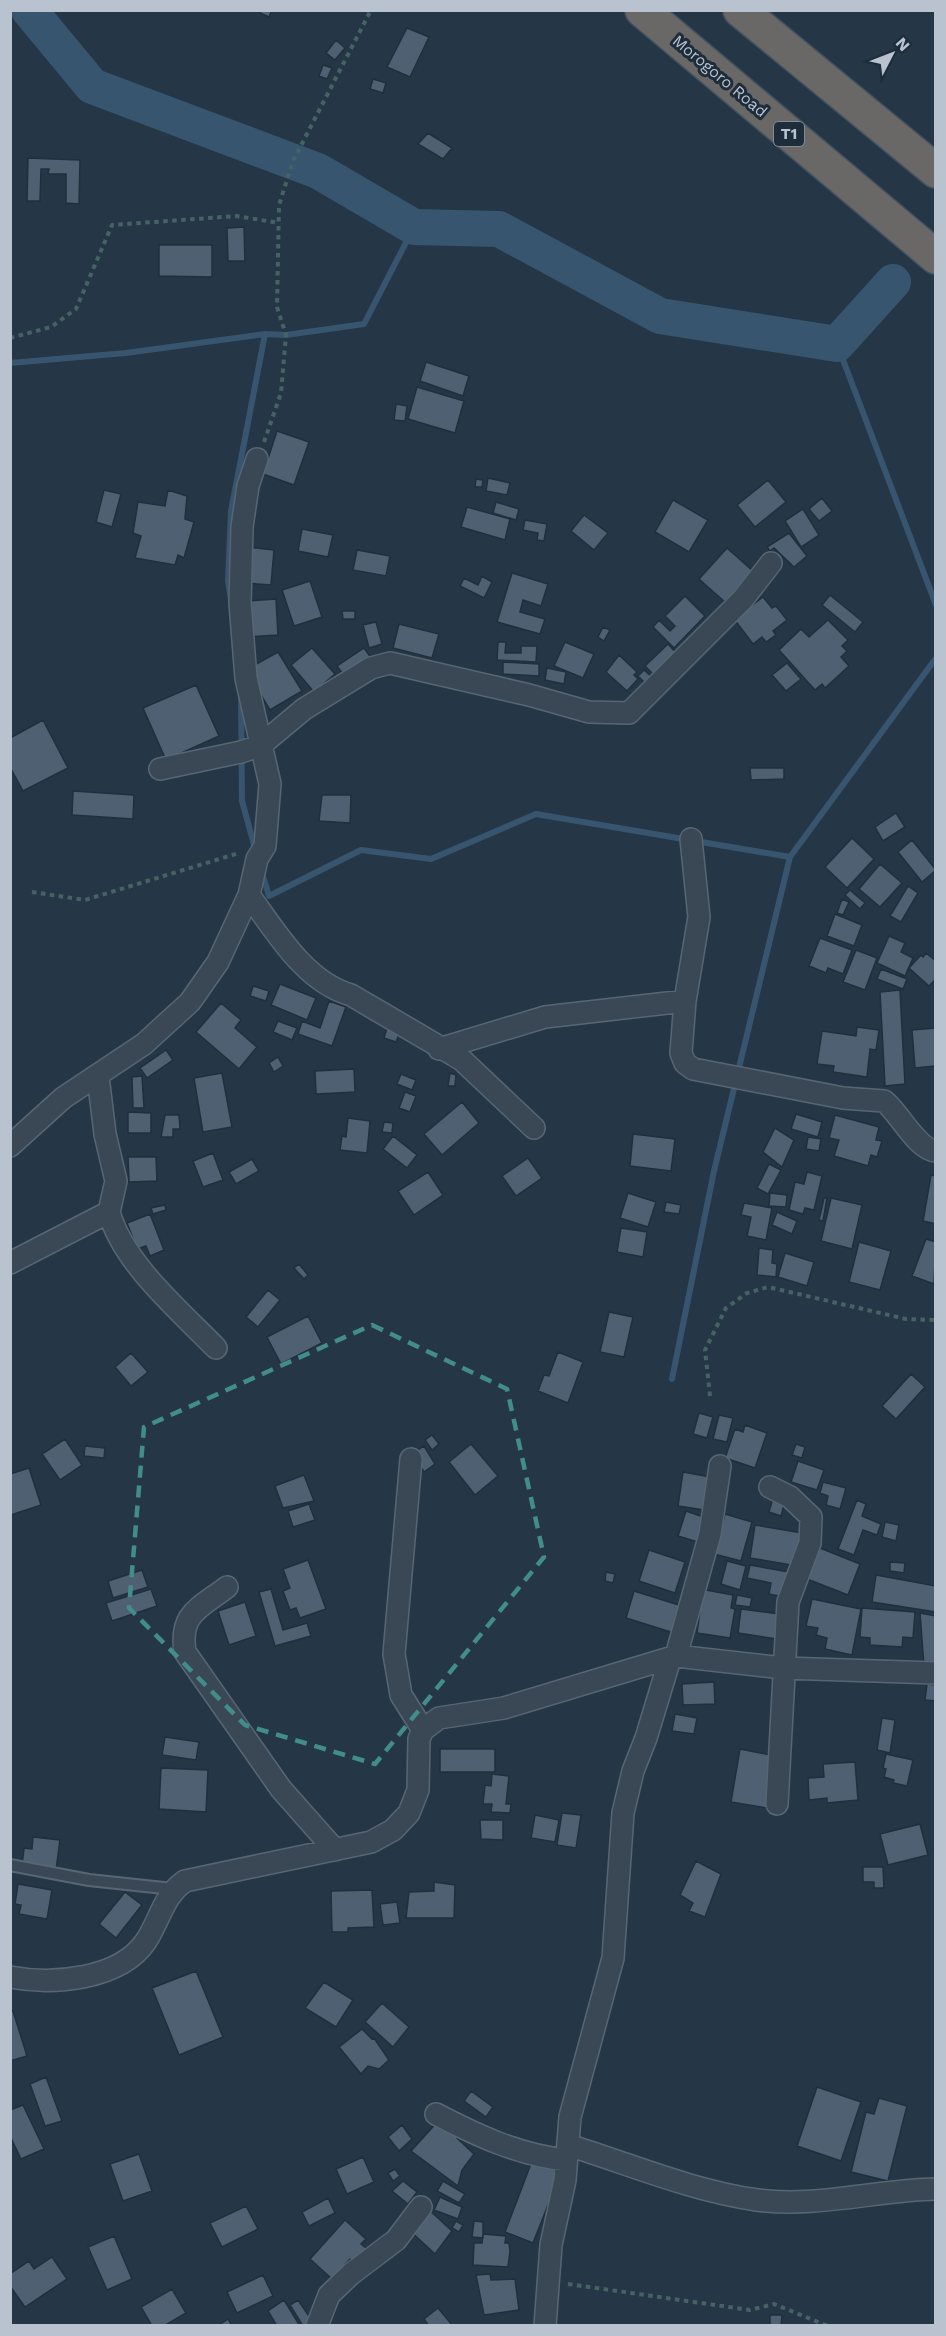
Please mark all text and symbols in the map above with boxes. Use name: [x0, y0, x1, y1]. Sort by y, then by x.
north arrow: [862, 24, 922, 84]
street label: Morogoro Road: [669, 31, 771, 121]
text: N: [892, 34, 914, 55]
road number: T1: [774, 122, 804, 146]

